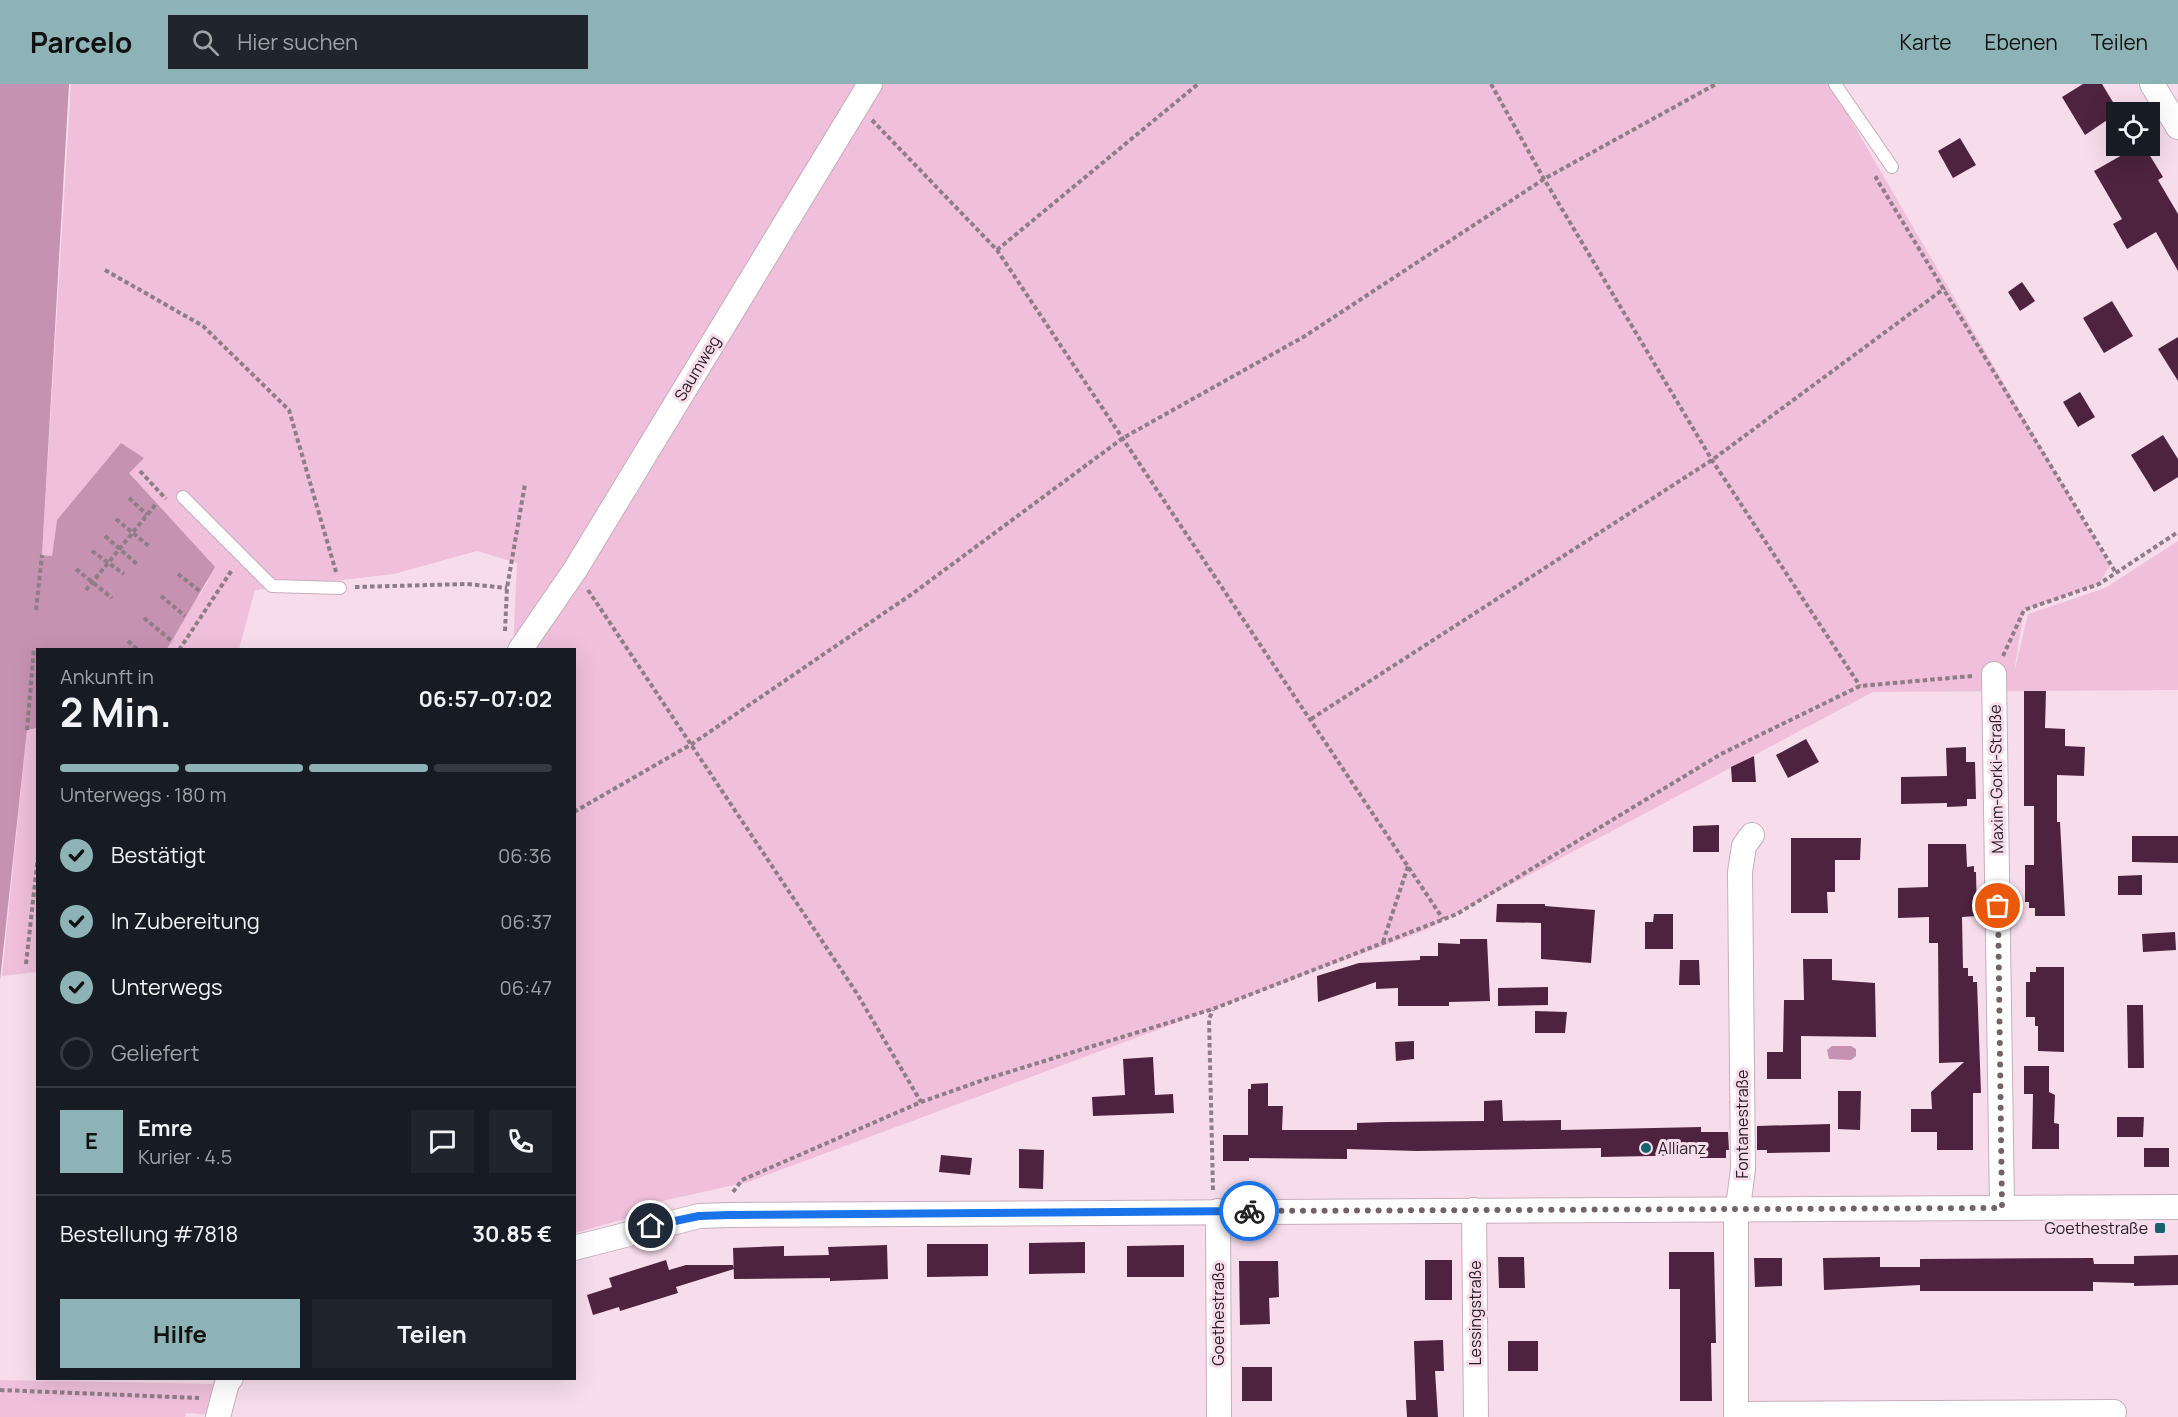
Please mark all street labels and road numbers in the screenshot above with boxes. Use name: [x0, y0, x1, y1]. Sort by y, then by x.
street label: Saumweg: [669, 331, 725, 405]
street label: Maxim-Gorki-Straße: [1984, 704, 2008, 854]
street label: Fontanestraße: [1731, 1070, 1753, 1178]
street label: Lessingstraße: [1464, 1260, 1486, 1366]
street label: Goethestraße: [1207, 1262, 1229, 1366]

